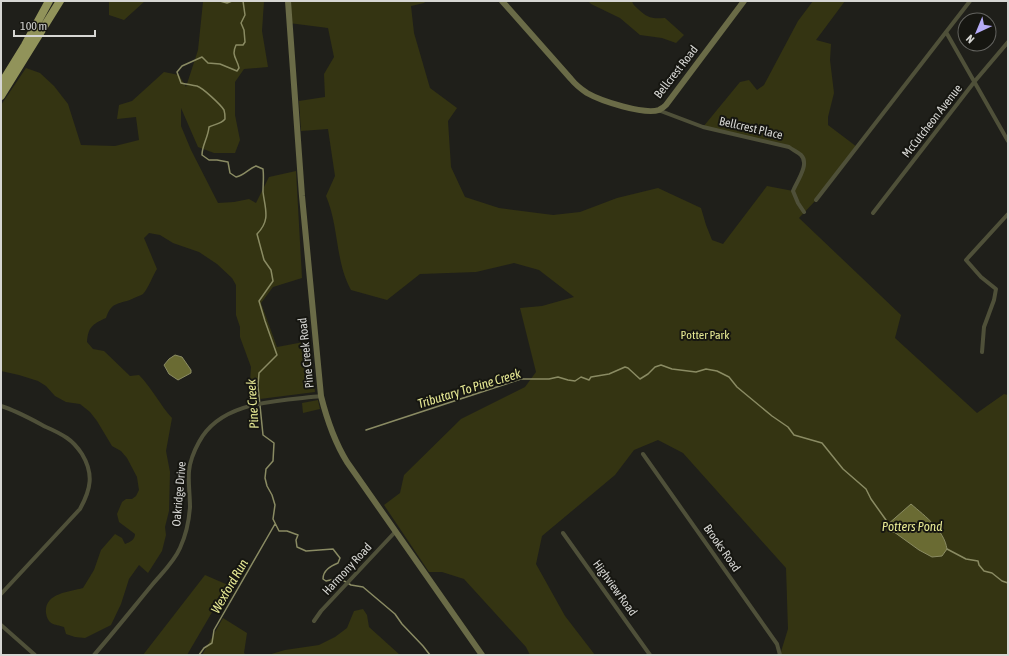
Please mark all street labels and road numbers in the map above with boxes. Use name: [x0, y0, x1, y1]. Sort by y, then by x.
street label: Bellcrest Road: [651, 43, 701, 101]
street label: McCutcheon Avenue: [899, 82, 965, 160]
street label: Bellcrest Place: [718, 114, 784, 142]
street label: Pine Creek Road: [295, 317, 317, 389]
street label: Oakridge Drive: [169, 461, 189, 527]
street label: Brooks Road: [701, 522, 743, 574]
street label: Harmony Road: [319, 540, 375, 598]
street label: Highview Road: [590, 557, 640, 619]

